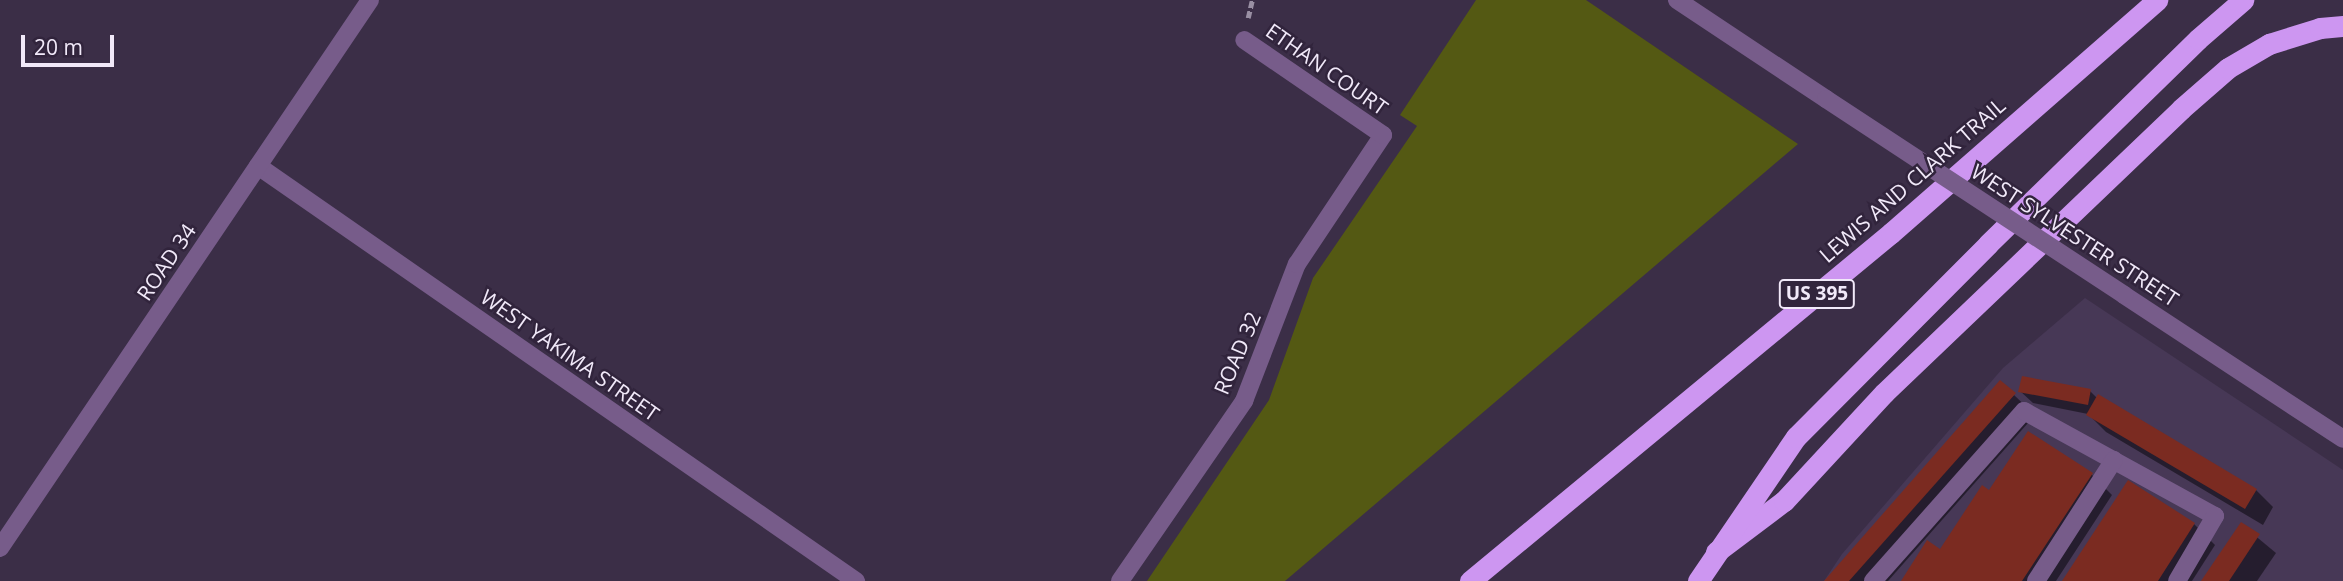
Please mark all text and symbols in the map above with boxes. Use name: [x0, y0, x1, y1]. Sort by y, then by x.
street label: ETHAN COURT: [1261, 18, 1393, 120]
scale bar: [24, 21, 117, 65]
text: 20 m: [34, 33, 83, 61]
street label: LEWIS AND CLARK TRAIL: [1814, 92, 2010, 268]
street label: WEST SYLVESTER STREET: [1967, 159, 2183, 311]
street label: ROAD 34: [131, 219, 201, 305]
road number: US 395: [1778, 278, 1856, 310]
street label: WEST YAKIMA STREET: [476, 284, 664, 426]
street label: ROAD 32: [1208, 308, 1266, 398]

